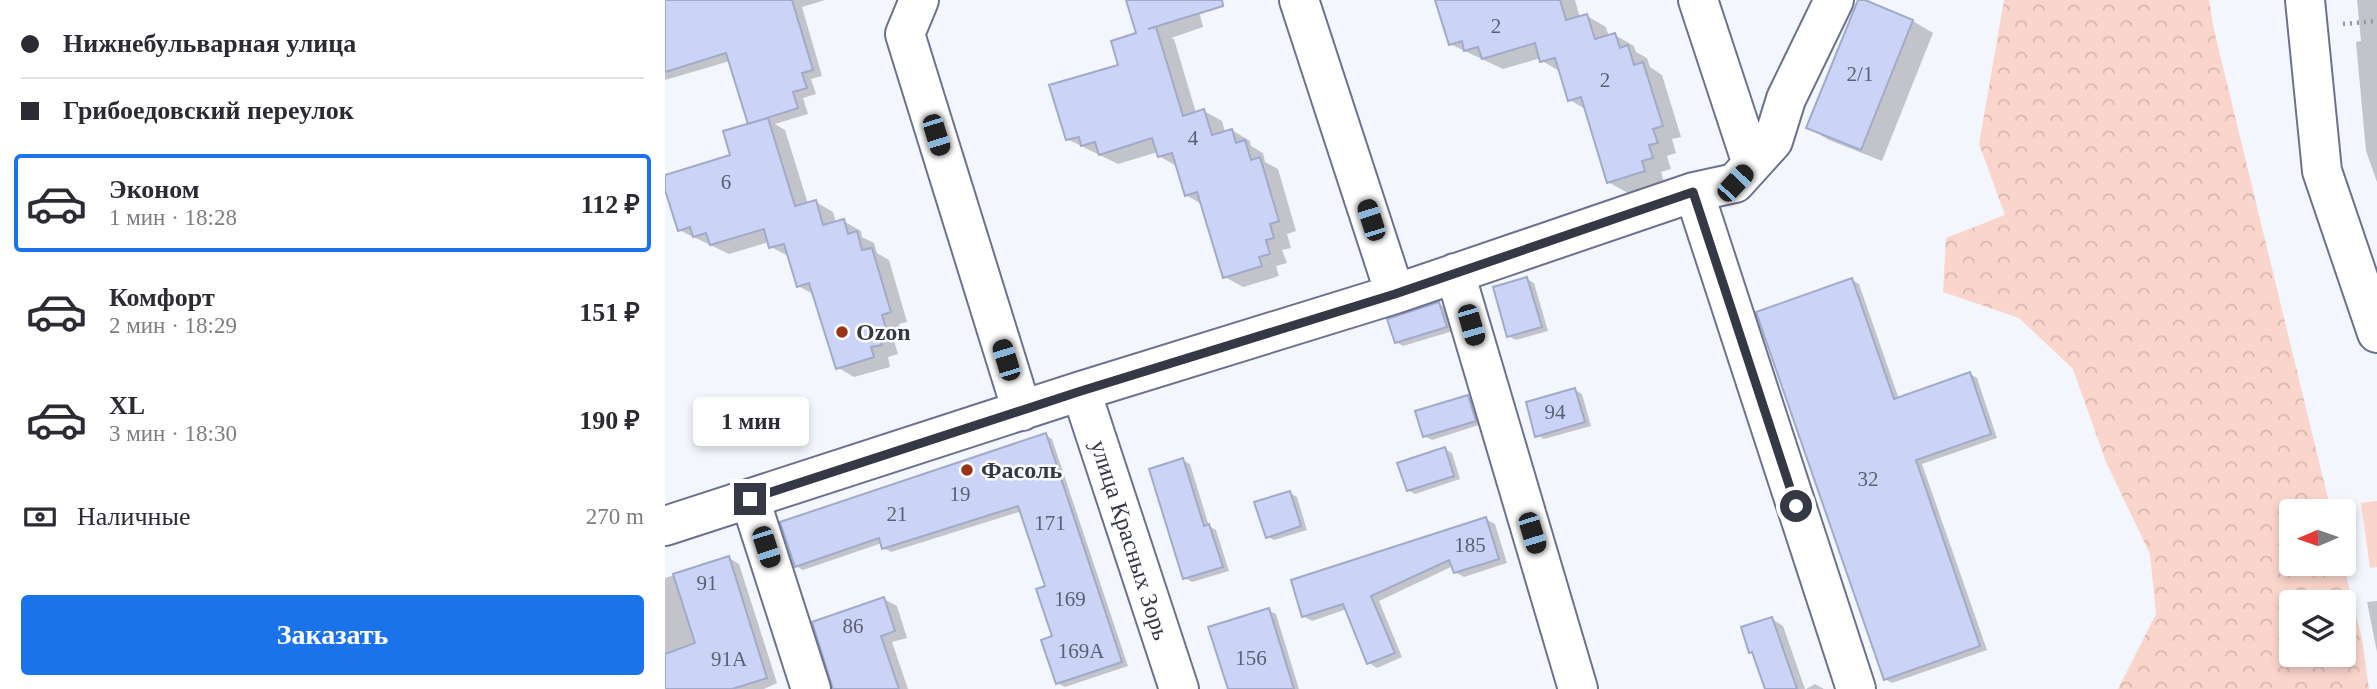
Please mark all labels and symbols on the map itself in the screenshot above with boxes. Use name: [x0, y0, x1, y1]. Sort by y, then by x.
house number: 2: [1491, 14, 1501, 38]
house number: 2/1: [1847, 62, 1873, 86]
house number: 2: [1600, 68, 1610, 92]
car: [920, 112, 953, 158]
house number: 4: [1188, 126, 1199, 150]
car: [1713, 160, 1758, 206]
house number: 6: [721, 170, 731, 194]
car: [1355, 197, 1388, 243]
car: [1456, 302, 1487, 348]
place label: Ozon: [856, 319, 911, 345]
marker: Ozon: [834, 324, 850, 340]
car: [990, 337, 1023, 383]
callout: 1 мин: [692, 398, 808, 447]
house number: 94: [1545, 400, 1566, 424]
street label: улица Красных Зорь: [1085, 437, 1175, 643]
place label: Фасоль: [981, 457, 1062, 483]
marker: Фасоль: [959, 462, 975, 478]
house number: 32: [1858, 467, 1879, 491]
house number: 19: [950, 482, 971, 506]
route end: [734, 483, 766, 515]
route start: [1780, 490, 1812, 522]
north arrow: [2279, 499, 2355, 576]
house number: 21: [887, 502, 908, 526]
car: [1516, 510, 1549, 556]
house number: 171: [1034, 511, 1066, 535]
car: [750, 524, 783, 570]
house number: 185: [1454, 533, 1486, 557]
house number: 91: [697, 571, 718, 595]
house number: 169: [1054, 587, 1086, 611]
house number: 86: [843, 614, 864, 638]
house number: 169А: [1058, 639, 1105, 663]
house number: 156: [1235, 646, 1267, 670]
house number: 91А: [711, 647, 748, 671]

